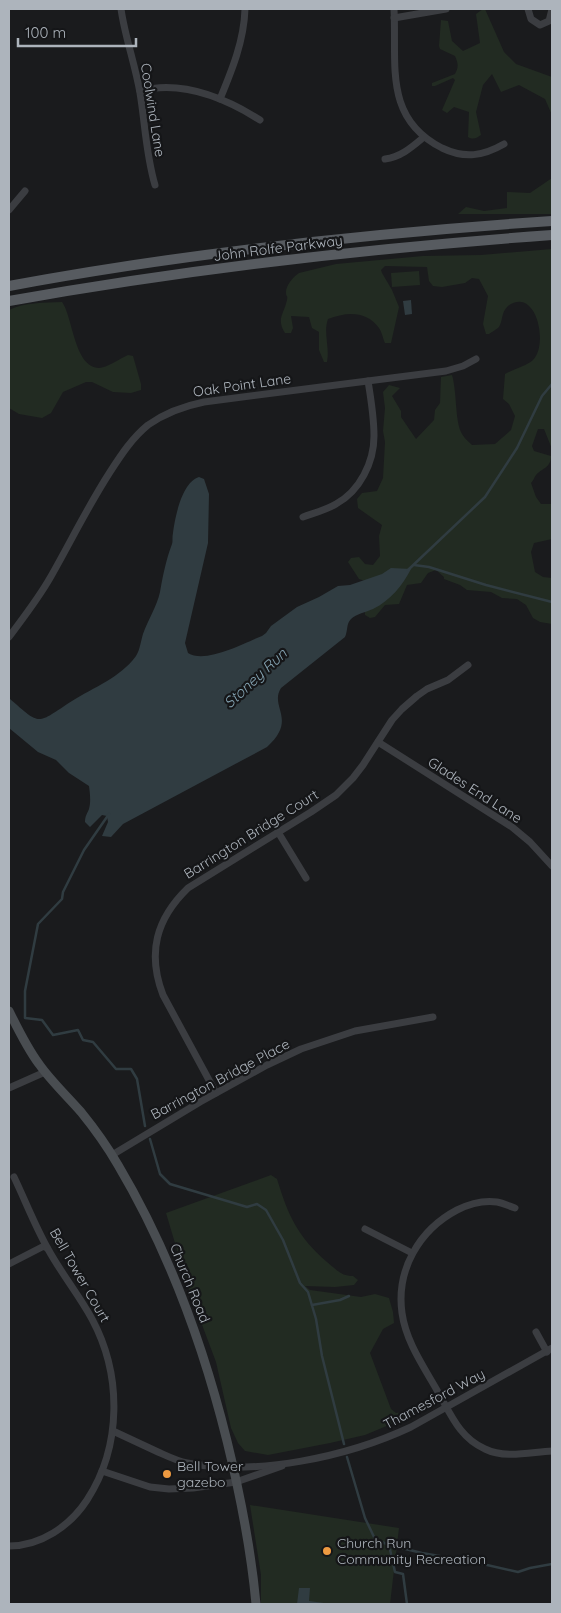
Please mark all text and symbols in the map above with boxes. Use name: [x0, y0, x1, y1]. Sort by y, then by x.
scale bar: [18, 15, 135, 47]
text: 100 m: [25, 23, 66, 42]
street label: Coolwind Lane: [137, 62, 169, 158]
street label: John Rolfe Parkway: [212, 231, 344, 265]
street label: Oak Point Lane: [192, 369, 292, 401]
water label: Stoney Run: [220, 644, 291, 712]
street label: Glades End Lane: [425, 753, 525, 827]
street label: Barrington Bridge Court: [180, 785, 322, 883]
street label: Barrington Bridge Place: [148, 1035, 293, 1123]
street label: Bell Tower Court: [46, 1225, 114, 1326]
street label: Church Road: [166, 1241, 214, 1325]
street label: Thamesford Way: [380, 1365, 488, 1433]
place label: Bell Tower gazebo: [177, 1457, 244, 1491]
marker: Bell Tower gazebo: [161, 1468, 173, 1480]
place label: Church Run Community Recreation: [337, 1534, 486, 1568]
marker: Church Run Community Recreation: [321, 1545, 333, 1557]

